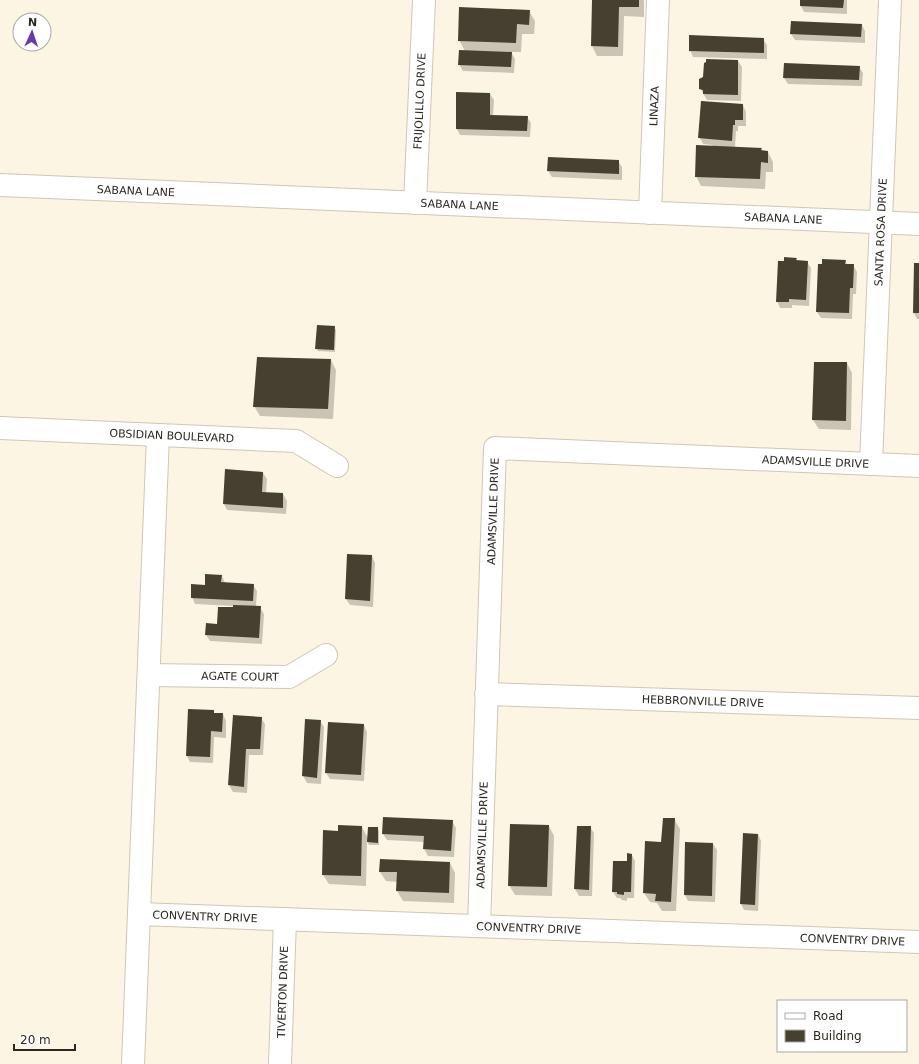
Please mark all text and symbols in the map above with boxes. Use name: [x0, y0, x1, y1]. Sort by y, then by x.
north arrow: [12, 12, 52, 52]
text: N: [28, 16, 37, 29]
street label: FRIJOLILLO DRIVE: [411, 53, 429, 150]
street label: LINAZA: [647, 85, 662, 126]
street label: SANTA ROSA DRIVE: [872, 178, 890, 287]
street label: SABANA LANE: [97, 183, 175, 199]
street label: SABANA LANE: [420, 197, 499, 213]
street label: SABANA LANE: [744, 211, 823, 227]
street label: OBSIDIAN BOULEVARD: [109, 427, 235, 445]
street label: ADAMSVILLE DRIVE: [762, 453, 869, 471]
street label: ADAMSVILLE DRIVE: [485, 457, 502, 565]
street label: AGATE COURT: [201, 670, 279, 684]
street label: HEBBRONVILLE DRIVE: [642, 693, 764, 710]
street label: ADAMSVILLE DRIVE: [474, 781, 491, 889]
street label: CONVENTRY DRIVE: [152, 908, 258, 925]
street label: CONVENTRY DRIVE: [476, 920, 582, 937]
street label: CONVENTRY DRIVE: [800, 932, 905, 948]
street label: TIVERTON DRIVE: [275, 946, 291, 1039]
legend: [777, 1000, 907, 1052]
text: Road: [813, 1009, 843, 1023]
scale bar: [14, 1026, 75, 1052]
text: Building: [813, 1029, 862, 1043]
text: 20 m: [20, 1033, 51, 1047]

